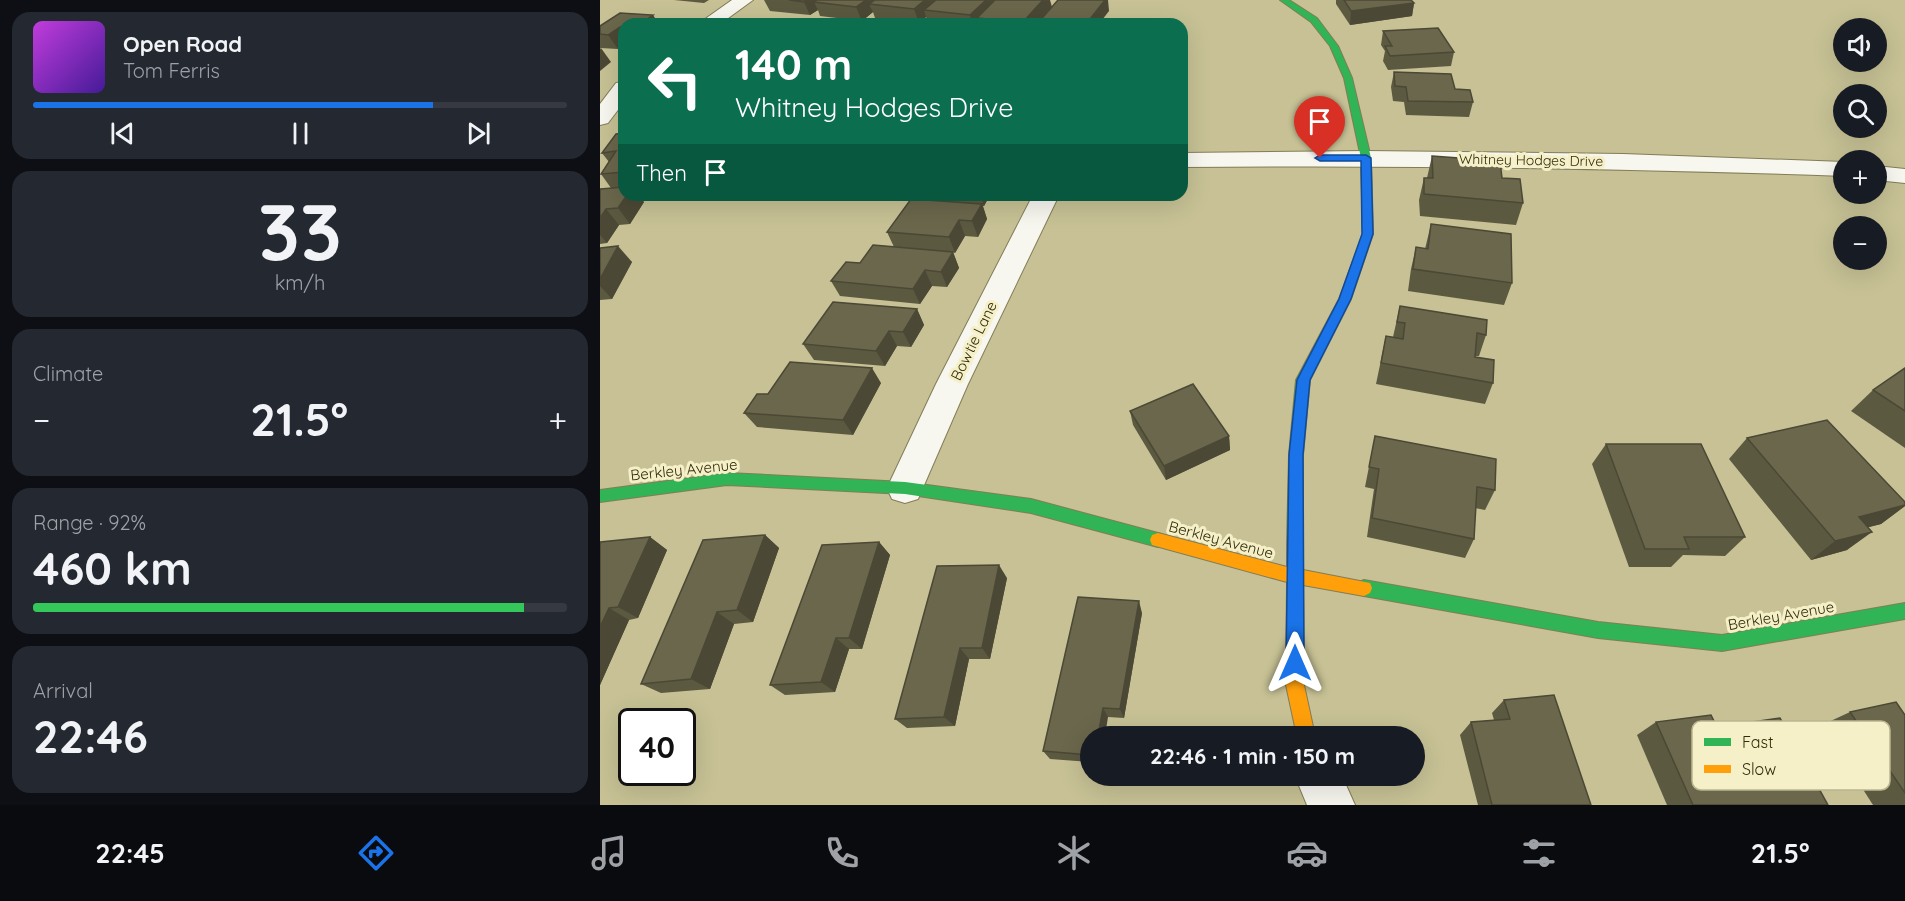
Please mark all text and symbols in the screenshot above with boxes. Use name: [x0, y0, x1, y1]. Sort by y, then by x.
map controls: [1833, 18, 1887, 270]
button: sound: [1833, 18, 1887, 72]
text: Open Road: [123, 30, 242, 58]
text: 140 m: [735, 38, 852, 91]
icon: left: [636, 42, 714, 120]
text: Tom Ferris: [123, 58, 220, 83]
button: search: [1833, 84, 1887, 138]
text: Whitney Hodges Drive: [735, 90, 1013, 124]
pin: [1294, 96, 1345, 158]
icon: arrive: [1303, 105, 1336, 138]
icon: previous: [106, 117, 139, 150]
icon: pause: [284, 117, 317, 150]
icon: next: [462, 117, 495, 150]
street label: Whitney Hodges Drive: [1459, 150, 1603, 170]
button: +: [1833, 150, 1887, 204]
icon: arrive: [699, 156, 732, 189]
text: Then: [636, 159, 687, 187]
text: 33: [258, 182, 342, 280]
button: −: [1833, 216, 1887, 270]
text: km/h: [275, 270, 325, 295]
street label: Bowtie Lane: [946, 298, 1001, 384]
text: Climate: [33, 361, 103, 386]
text: 21.5°: [250, 391, 348, 447]
text: −: [33, 399, 50, 440]
text: +: [548, 399, 567, 440]
street label: Berkley Avenue: [629, 454, 738, 485]
text: Range · 92%: [33, 510, 146, 535]
street label: Berkley Avenue: [1167, 516, 1276, 563]
text: 460 km: [33, 540, 192, 596]
street label: Berkley Avenue: [1726, 597, 1836, 634]
position arrow: [1263, 631, 1327, 695]
text: Arrival: [33, 678, 93, 703]
text: 22:46: [33, 708, 148, 764]
speed limit sign: 40: [618, 708, 696, 786]
legend: [1692, 721, 1890, 790]
text: Fast: [1742, 732, 1773, 752]
text: 22:46 · 1 min · 150 m: [1150, 742, 1355, 770]
text: Slow: [1742, 759, 1776, 779]
icon: directions: [355, 832, 397, 874]
icon: music: [588, 832, 630, 874]
icon: phone: [821, 832, 863, 874]
icon: climate: [1053, 832, 1095, 874]
icon: car: [1286, 832, 1328, 874]
icon: filters: [1518, 832, 1560, 874]
text: 22:45: [95, 836, 165, 870]
text: 21.5°: [1751, 836, 1810, 870]

